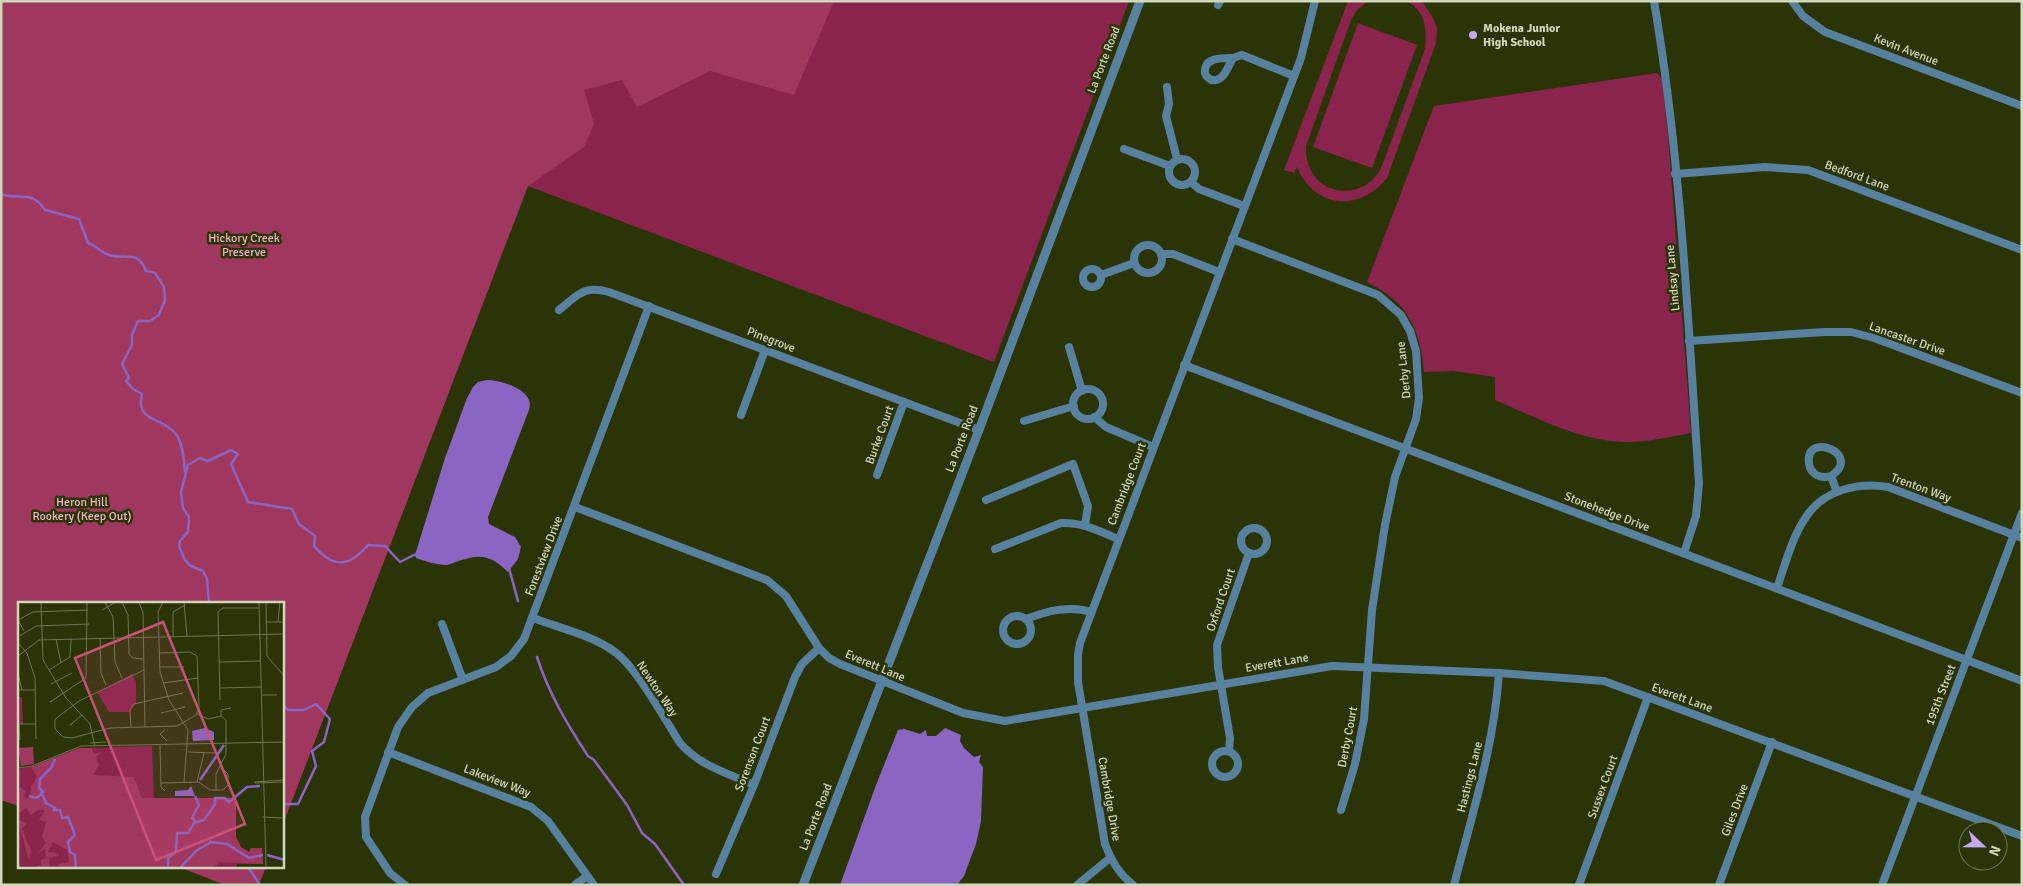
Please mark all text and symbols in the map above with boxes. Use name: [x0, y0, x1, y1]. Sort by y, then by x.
place label: Mokena Junior High School: [1483, 21, 1560, 50]
street label: La Porte Road: [1084, 24, 1124, 96]
marker: Mokena Junior High School: [1467, 29, 1479, 41]
street label: Kevin Avenue: [1872, 31, 1940, 69]
street label: Bedford Lane: [1823, 157, 1891, 195]
park label: Hickory Creek Preserve: [208, 231, 280, 260]
street label: Lindsay Lane: [1663, 244, 1683, 312]
street label: Lancaster Drive: [1867, 319, 1947, 359]
street label: Pinegrove: [745, 324, 797, 356]
street label: Derby Lane: [1394, 341, 1414, 399]
street label: La Porte Road: [942, 403, 982, 475]
street label: Burke Court: [862, 404, 898, 466]
street label: Cambridge Court: [1104, 441, 1150, 527]
street label: Trenton Way: [1889, 470, 1953, 506]
street label: Stonehedge Drive: [1562, 489, 1652, 535]
park label: Heron Hill Rookery (Keep Out): [33, 495, 131, 524]
street label: Forestview Drive: [522, 514, 566, 598]
street label: Oxford Court: [1203, 567, 1239, 633]
inset map: [18, 602, 284, 868]
street label: Everett Lane: [843, 647, 907, 685]
street label: Everett Lane: [1244, 650, 1310, 676]
street label: Newton Way: [633, 658, 681, 720]
street label: 195th Street: [1923, 662, 1959, 728]
street label: Everett Lane: [1649, 680, 1715, 716]
street label: Derby Court: [1335, 705, 1361, 769]
street label: Sorenson Court: [732, 714, 774, 794]
street label: Hastings Lane: [1454, 740, 1486, 814]
street label: Sussex Court: [1585, 753, 1621, 821]
street label: Cambridge Drive: [1094, 756, 1124, 842]
street label: Lakeview Way: [461, 761, 533, 801]
street label: La Porte Road: [796, 781, 836, 853]
street label: Giles Drive: [1718, 782, 1752, 838]
north arrow: [1958, 821, 2008, 871]
text: N: [1985, 843, 2004, 858]

